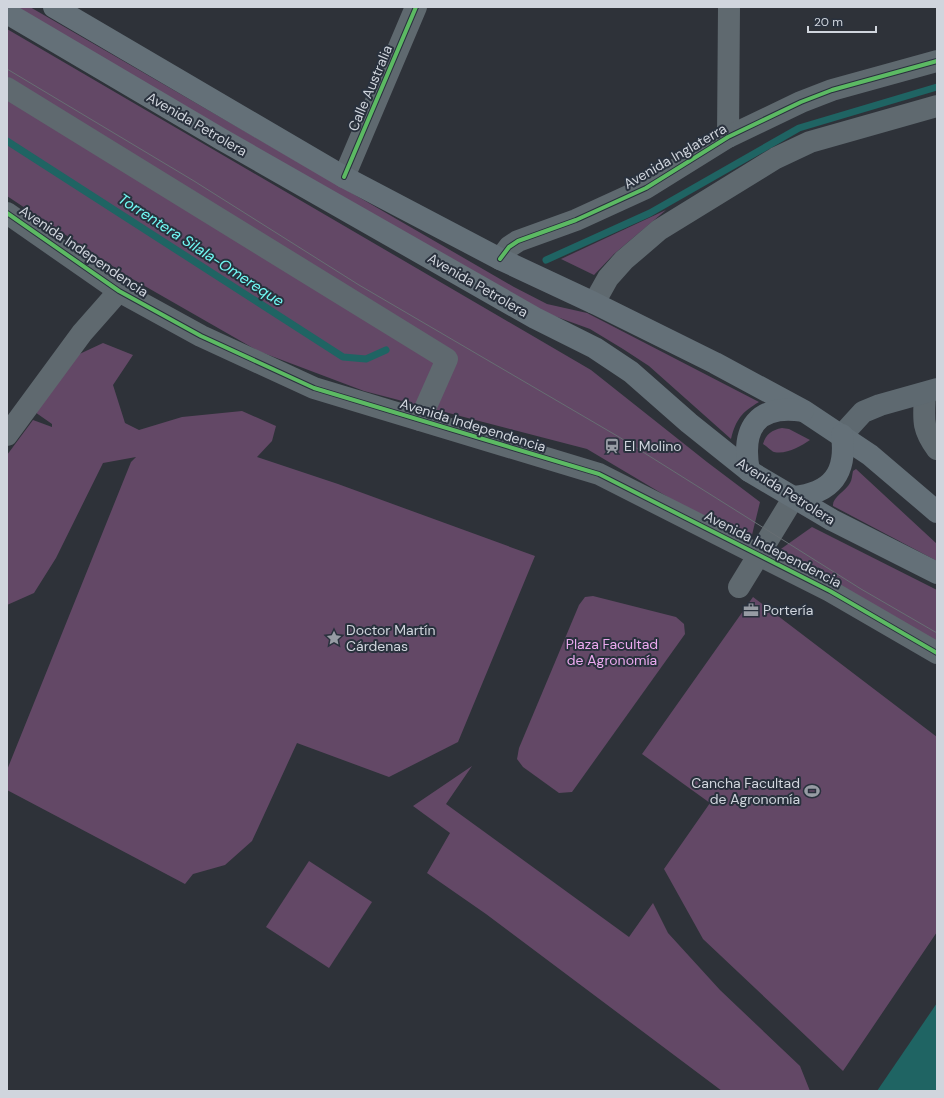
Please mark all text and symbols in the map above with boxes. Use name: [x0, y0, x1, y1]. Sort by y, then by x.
scale bar: [808, 8, 876, 34]
text: 20 m: [814, 14, 843, 30]
street label: Calle Australia: [344, 42, 396, 134]
street label: Avenida Petrolera: [144, 88, 250, 160]
street label: Avenida Inglaterra: [620, 119, 730, 193]
water label: Torrentera Silala-Omereque: [114, 189, 288, 311]
street label: Avenida Independencia: [16, 201, 152, 301]
street label: Avenida Petrolera: [425, 249, 531, 321]
street label: Avenida Independencia: [398, 394, 548, 456]
station icon: El Molino: [603, 437, 621, 455]
place label: El Molino: [624, 437, 682, 455]
street label: Avenida Petrolera: [733, 453, 839, 529]
street label: Avenida Independencia: [701, 507, 845, 591]
office icon: Portería: [742, 601, 760, 619]
place label: Portería: [763, 601, 813, 619]
place label: Doctor Martín Cárdenas: [346, 621, 435, 655]
place icon: Doctor Martín Cárdenas: [325, 629, 343, 647]
park label: Plaza Facultad de Agronomía: [566, 635, 658, 669]
place label: Cancha Facultad de Agronomía: [691, 774, 800, 808]
sports icon: Cancha Facultad de Agronomía: [803, 782, 821, 800]

